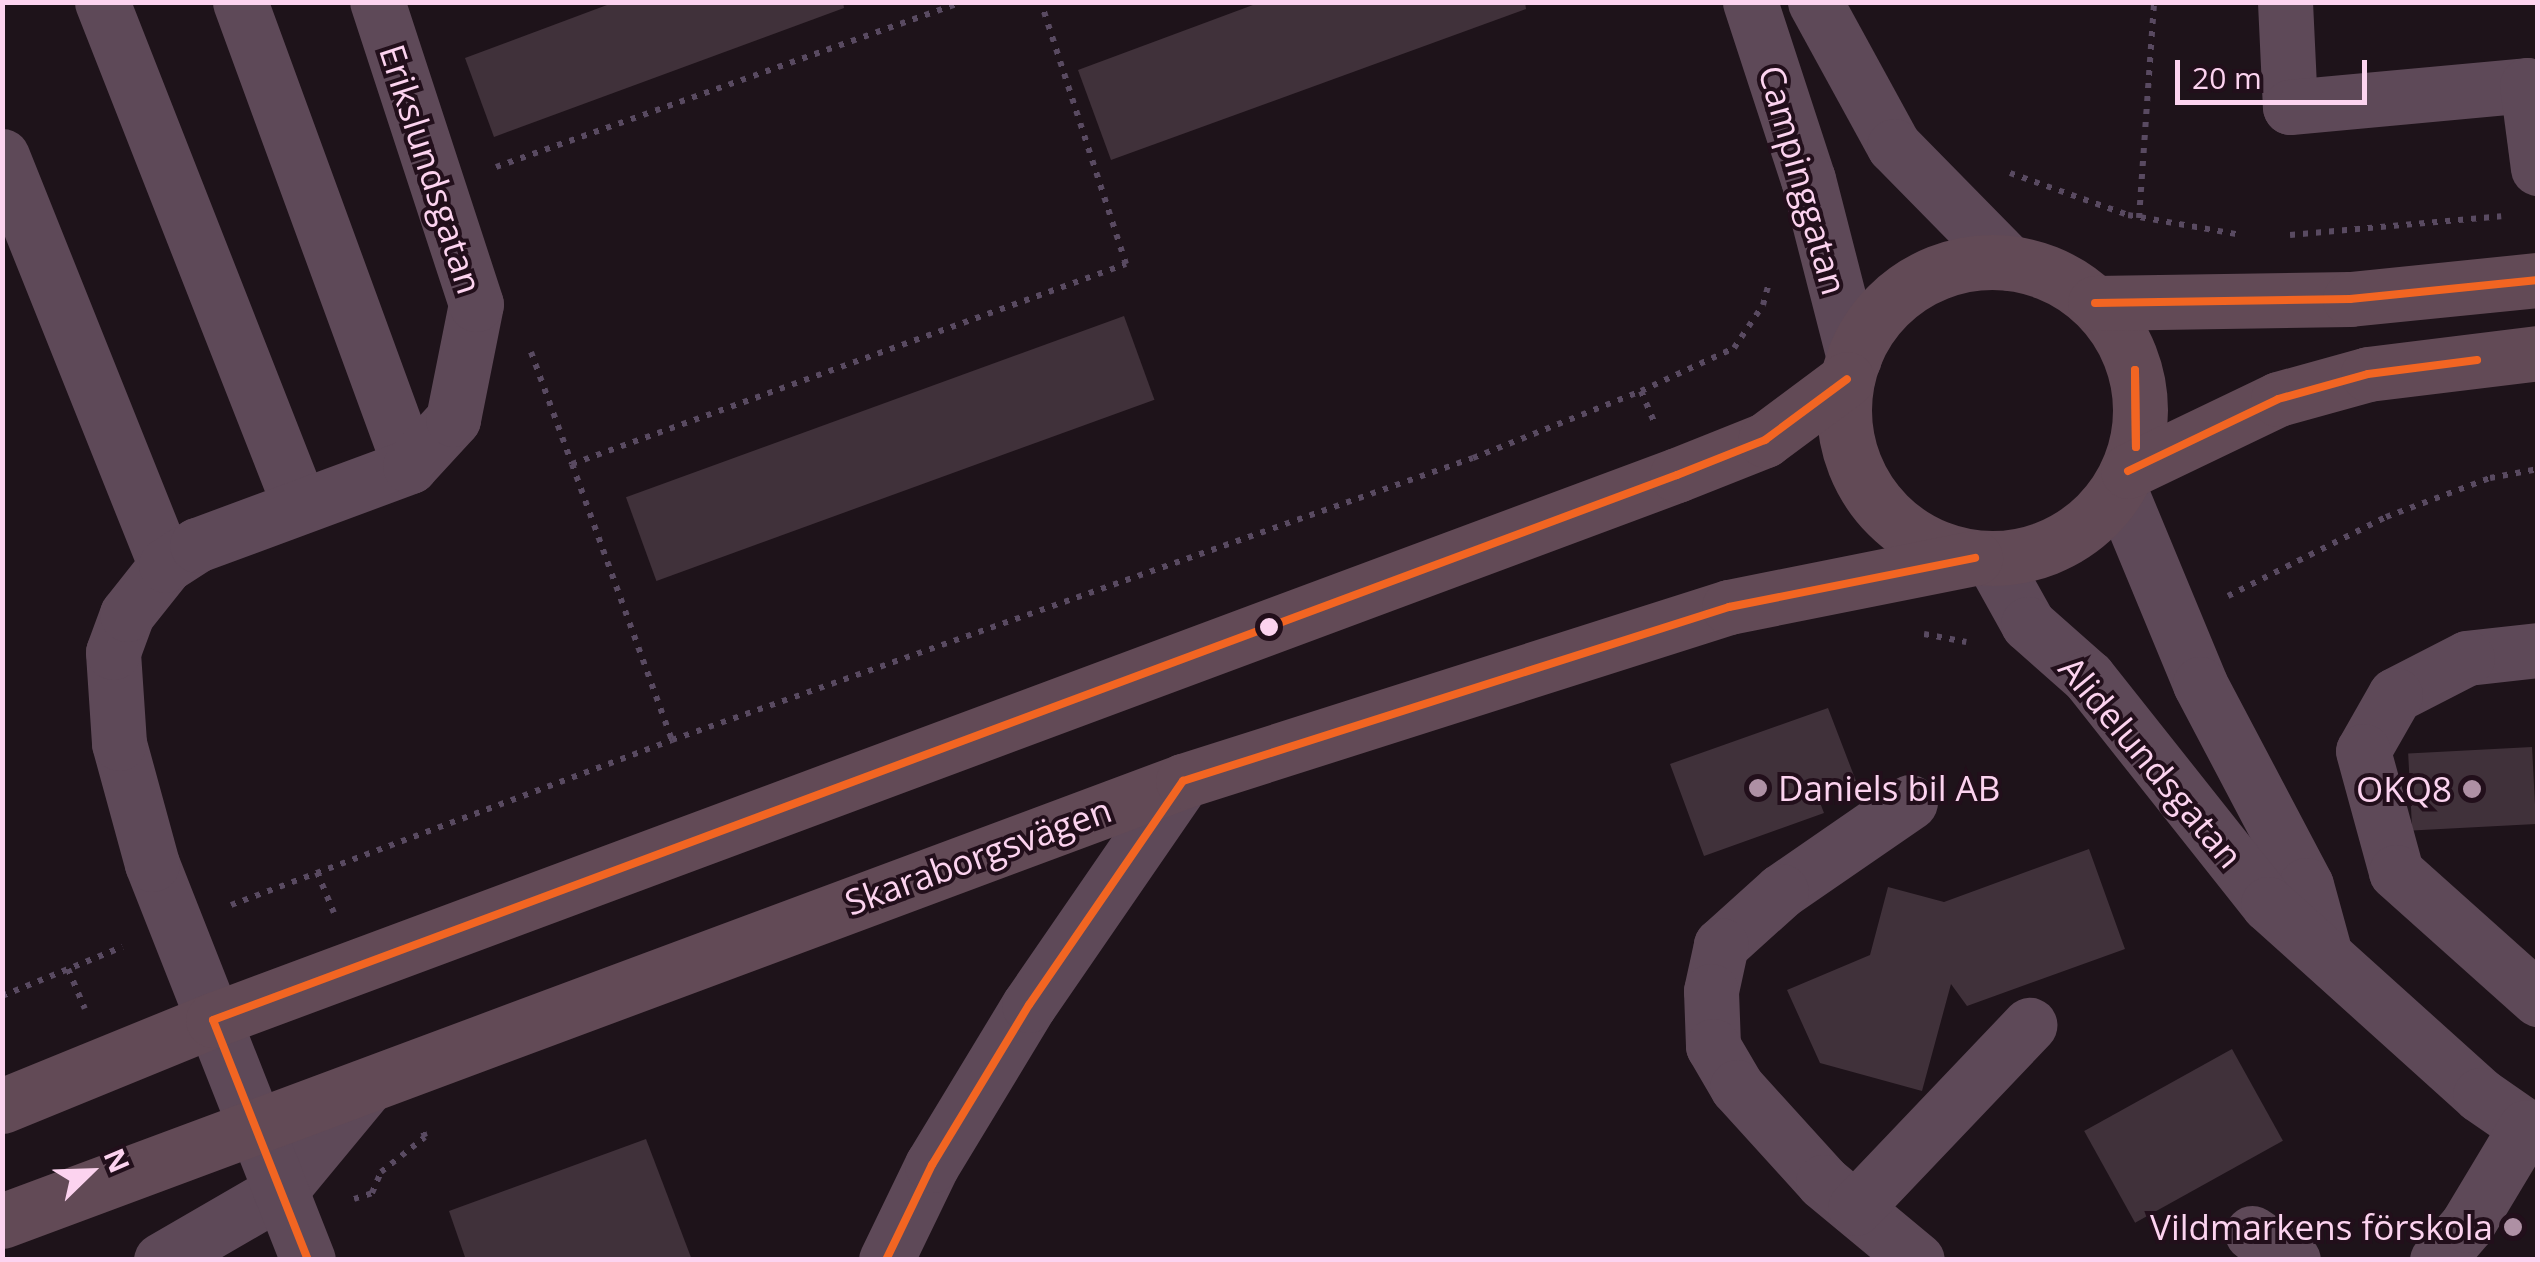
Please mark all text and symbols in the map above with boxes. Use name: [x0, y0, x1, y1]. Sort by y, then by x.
street label: Erikslundsgatan: [371, 39, 491, 299]
scale bar: [2180, 40, 2372, 102]
text: 20 m: [2192, 57, 2262, 98]
street label: Campinggatan: [1750, 61, 1856, 299]
unlabelled marker: [1259, 617, 1279, 637]
street label: Alidelundsgatan: [2051, 648, 2251, 876]
place label: Daniels bil AB: [1778, 767, 2000, 809]
place label: OKQ8: [2356, 768, 2452, 810]
marker: Daniels bil AB: [1747, 777, 1769, 799]
marker: OKQ8: [2461, 778, 2483, 800]
street label: Skaraborgsvägen: [839, 788, 1117, 924]
north arrow: [40, 1122, 140, 1222]
text: N: [96, 1142, 140, 1178]
place label: Vildmarkens förskola: [2150, 1206, 2493, 1248]
marker: Vildmarkens förskola: [2502, 1216, 2524, 1238]

